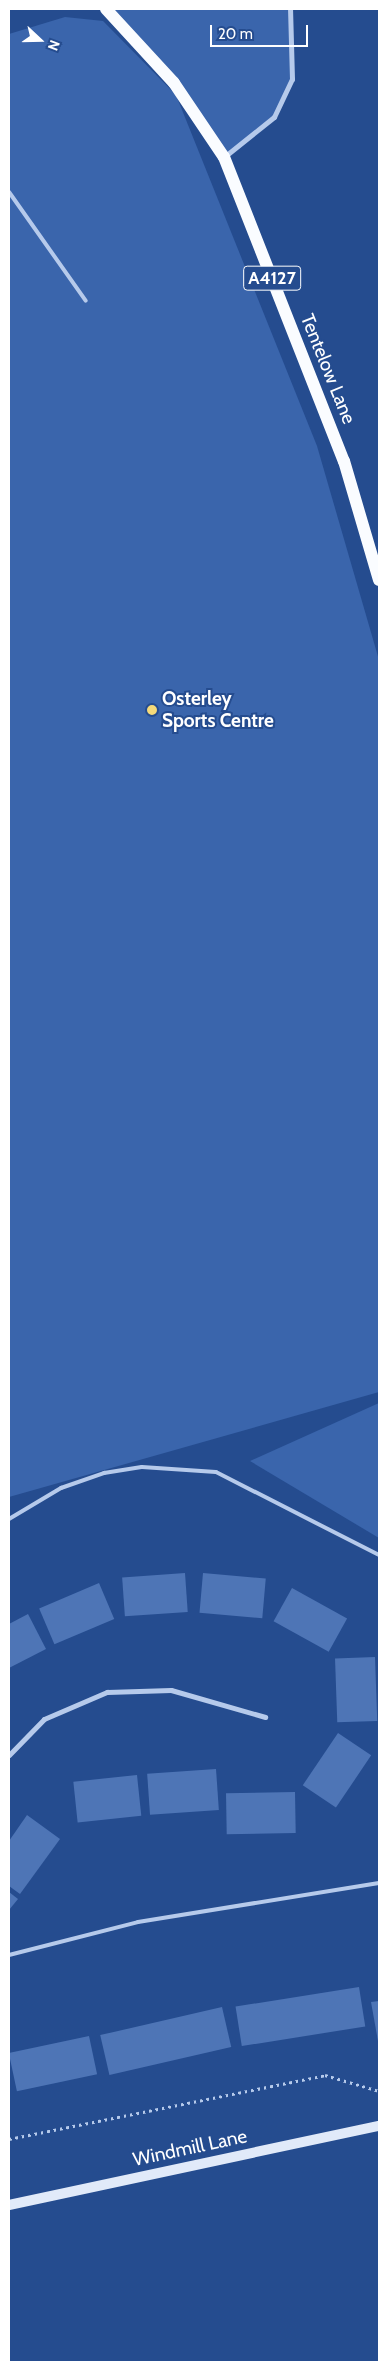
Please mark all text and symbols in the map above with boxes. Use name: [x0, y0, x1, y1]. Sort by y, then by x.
north arrow: [15, 15, 65, 65]
scale bar: [213, 15, 310, 47]
text: 20 m: [218, 25, 253, 43]
text: N: [44, 38, 64, 53]
road number: A4127: [242, 262, 302, 294]
street label: Tentelow Lane: [296, 311, 360, 427]
place label: Osterley Sports Centre: [162, 688, 274, 732]
marker: Osterley Sports Centre: [146, 704, 158, 716]
street label: Windmill Lane: [131, 2125, 249, 2171]

